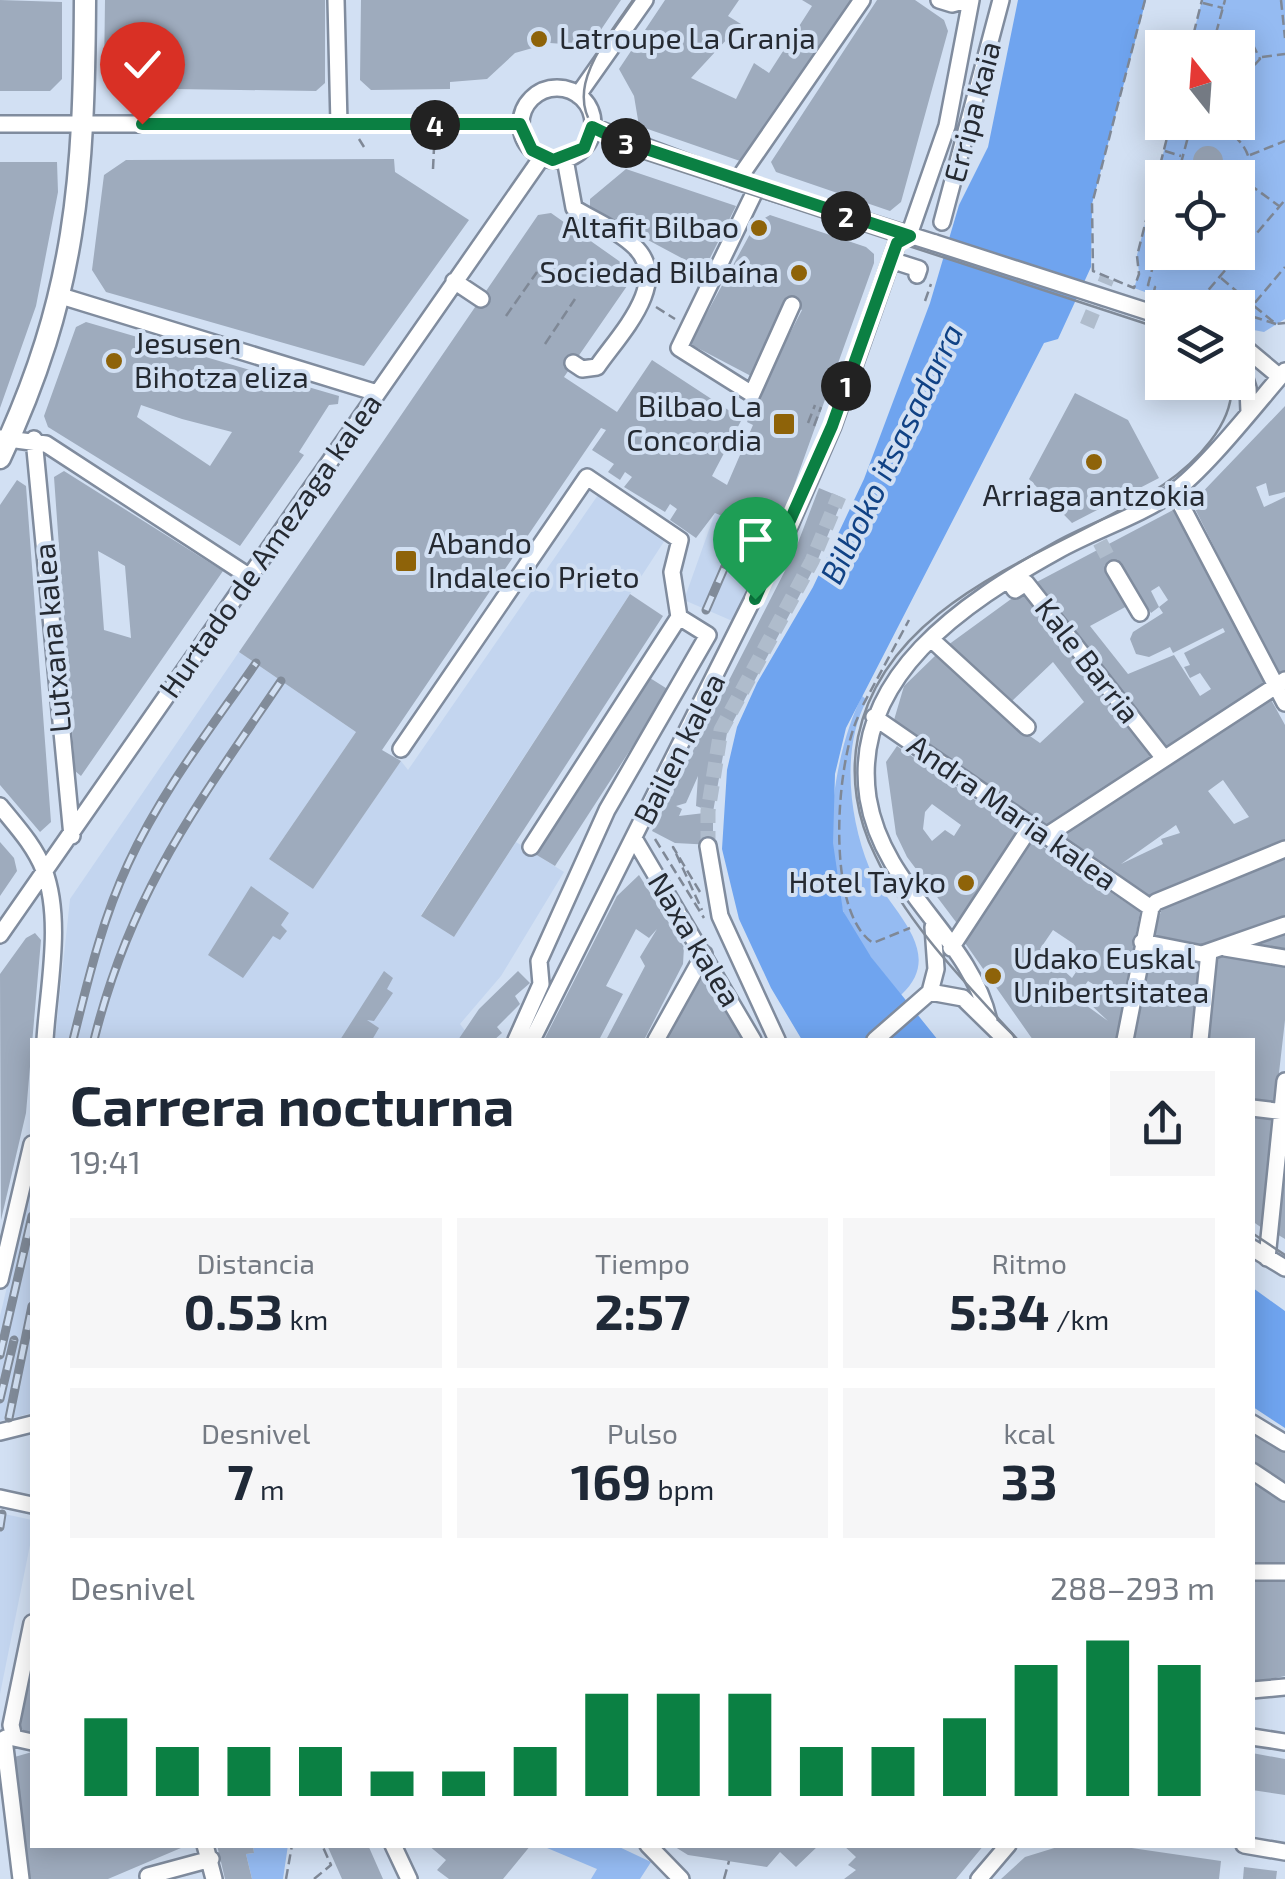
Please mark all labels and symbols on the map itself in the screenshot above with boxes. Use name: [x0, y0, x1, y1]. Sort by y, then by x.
place label: Latroupe La Granja: [559, 19, 816, 55]
pin: [100, 22, 185, 125]
marker: Latroupe La Granja: [528, 28, 550, 50]
north arrow: [1145, 30, 1255, 140]
street label: Erripa kaia: [935, 37, 1007, 186]
pin: 4: [410, 100, 460, 150]
pin: 3: [601, 118, 651, 168]
pin: 2: [821, 191, 871, 241]
place label: Altafit Bilbao: [562, 208, 739, 244]
marker: Altafit Bilbao: [748, 217, 770, 239]
place label: Sociedad Bilbaína: [539, 253, 779, 289]
marker: Sociedad Bilbaína: [788, 262, 810, 284]
water label: Bilboko itsasadarra: [811, 317, 970, 589]
place label: Jesusen Bihotza eliza: [134, 324, 309, 394]
marker: Jesusen Bihotza eliza: [103, 350, 125, 372]
pin: 1: [821, 361, 871, 411]
street label: Hurtado de Amezaga kalea: [150, 386, 388, 704]
place label: Bilbao La Concordia: [626, 387, 762, 457]
marker: Bilbao La Concordia: [771, 411, 797, 437]
marker: Arriaga antzokia: [1083, 451, 1105, 473]
place label: Arriaga antzokia: [982, 476, 1206, 512]
pin: [713, 497, 798, 600]
place label: Abando Indalecio Prieto: [428, 524, 640, 594]
street label: Lutxana kalea: [25, 542, 77, 734]
marker: Abando Indalecio Prieto: [393, 548, 419, 574]
street label: Kale Barria: [1029, 590, 1149, 730]
street label: Bailen kalea: [625, 666, 732, 830]
street label: Andra Maria kalea: [902, 726, 1125, 897]
place label: Hotel Tayko: [788, 863, 946, 899]
street label: Naxa kalea: [642, 865, 750, 1012]
marker: Hotel Tayko: [955, 872, 977, 894]
place label: Udako Euskal Unibertsitatea: [1013, 939, 1209, 1009]
marker: Udako Euskal Unibertsitatea: [982, 965, 1004, 987]

